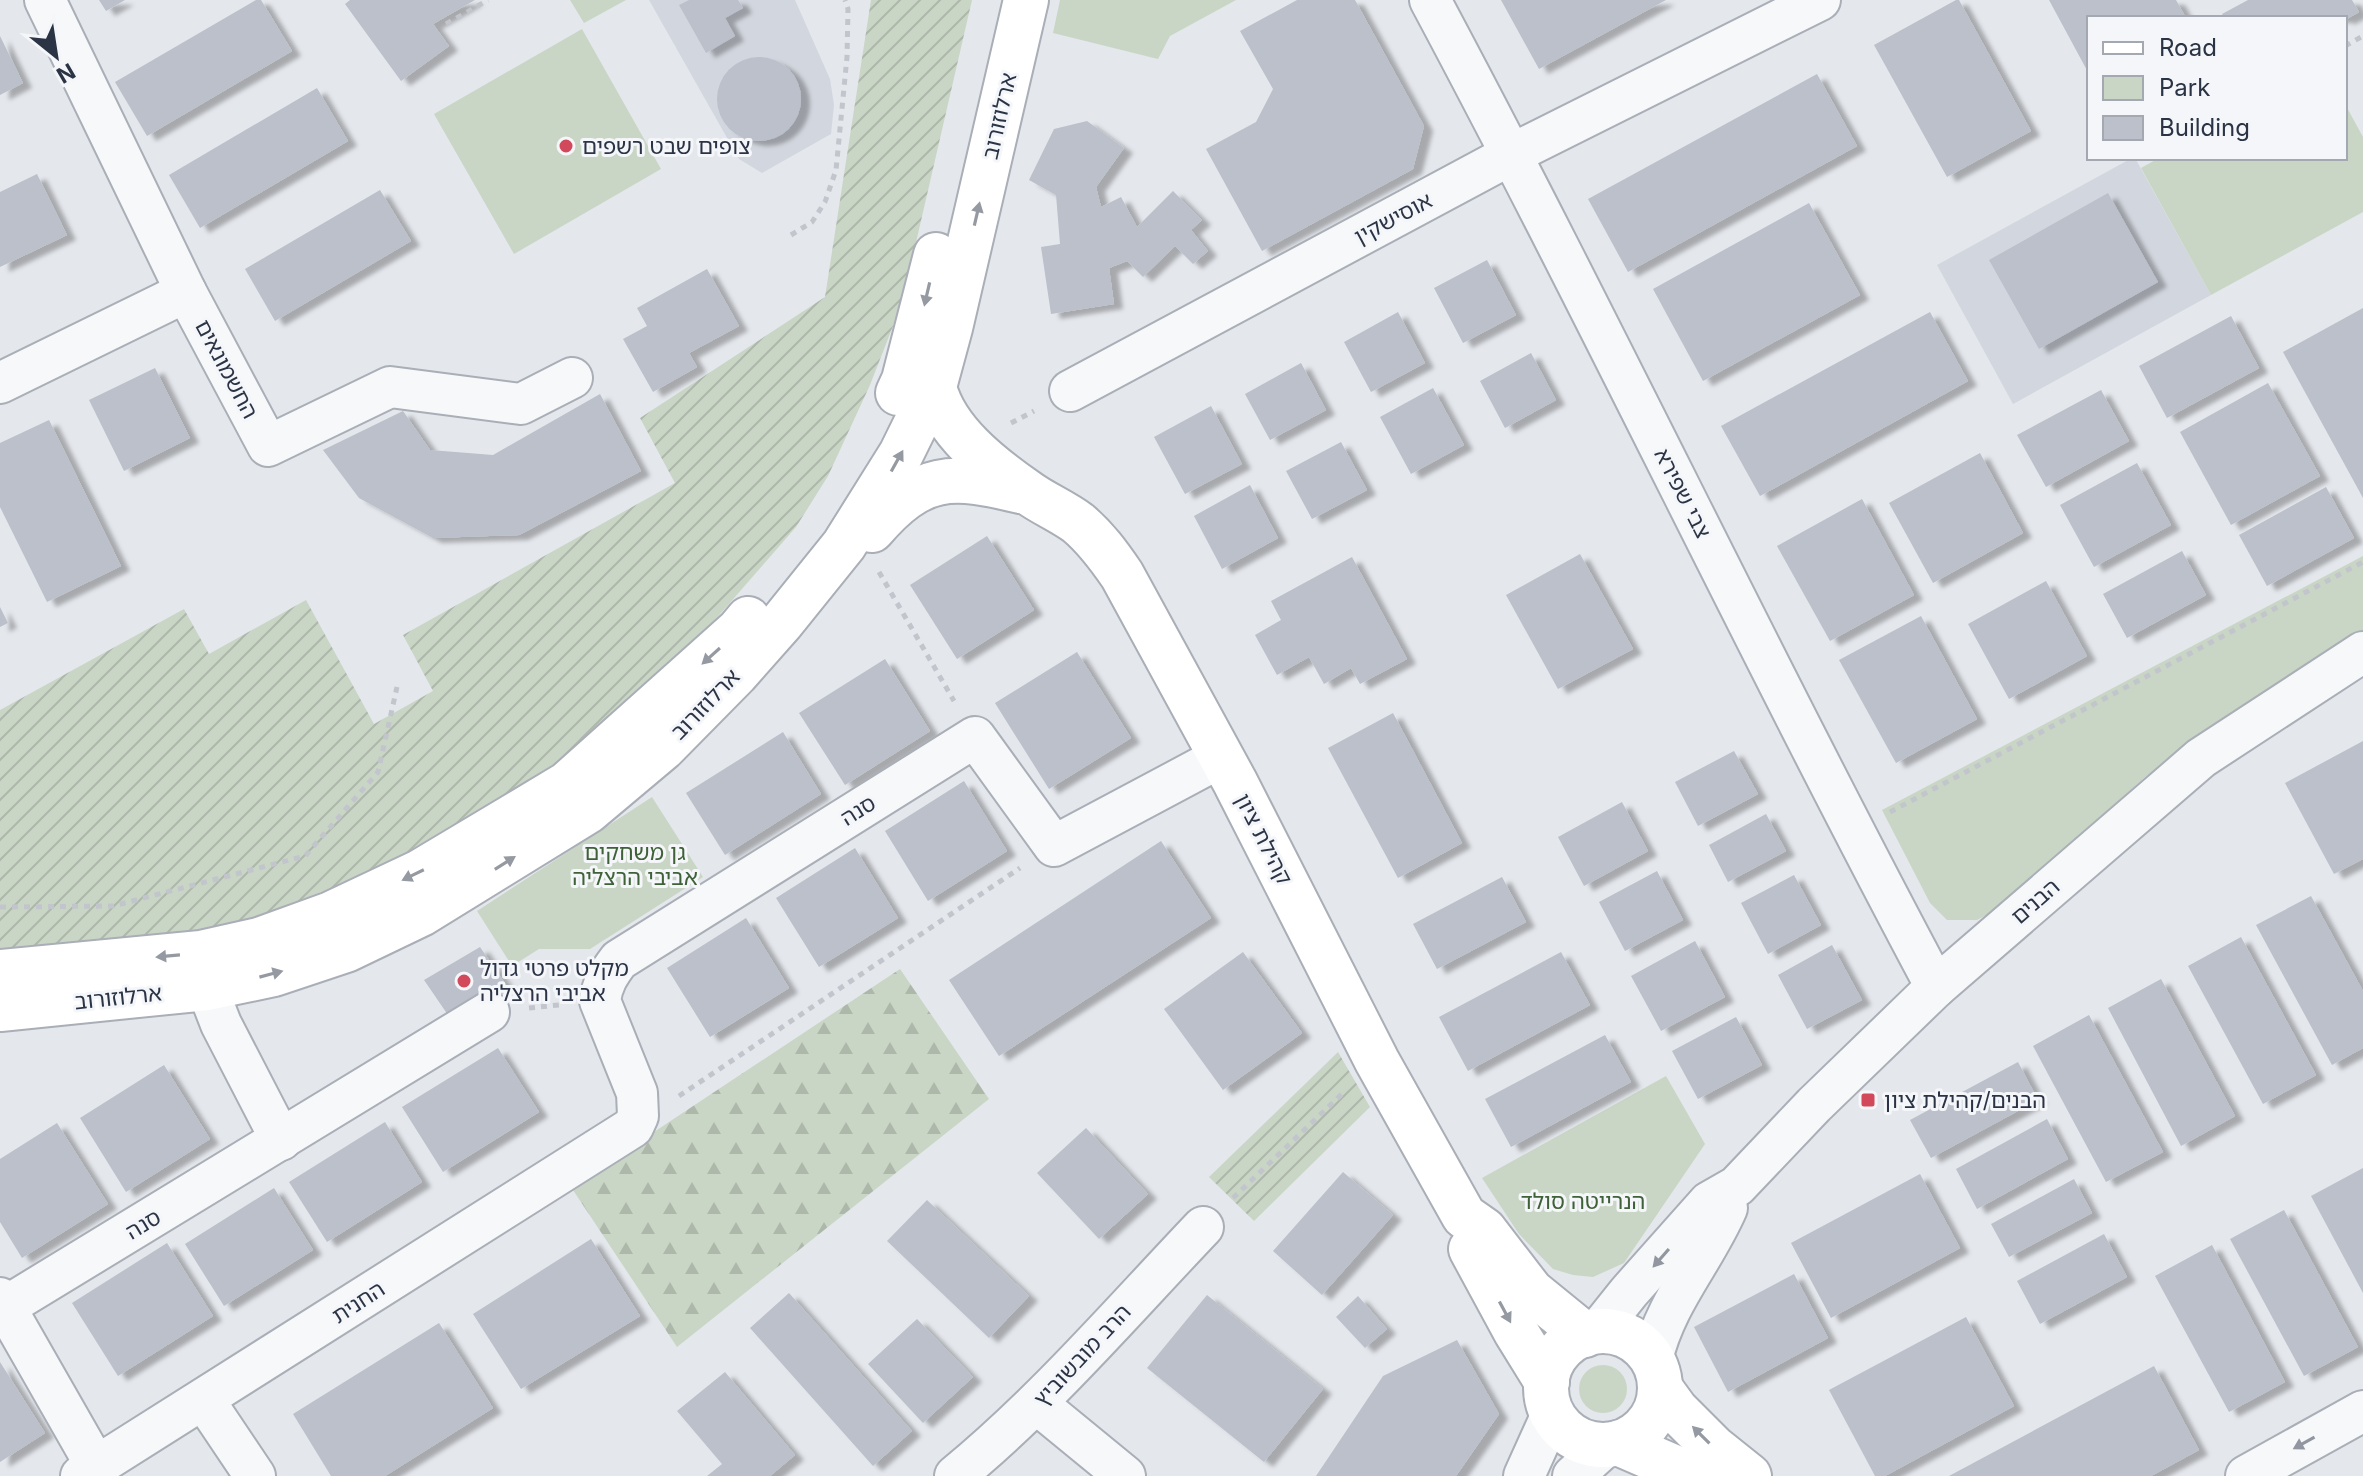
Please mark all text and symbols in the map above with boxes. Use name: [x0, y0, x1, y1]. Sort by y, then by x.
north arrow: [16, 16, 96, 96]
legend: [2087, 16, 2347, 160]
text: Road: [2159, 33, 2217, 62]
text: N: [52, 58, 80, 89]
street label: ארלוזורוב: [976, 70, 1022, 162]
text: Park: [2159, 73, 2210, 102]
text: Building: [2159, 113, 2250, 142]
place label: צופים שבט רשפים: [582, 133, 750, 159]
marker: צופים שבט רשפים: [557, 137, 575, 155]
street label: אוסישקין: [1350, 187, 1437, 249]
one-way arrow: [971, 202, 983, 227]
one-way arrow: [920, 281, 933, 306]
street label: החשמונאים: [190, 315, 264, 423]
street label: צבי שפירא: [1649, 444, 1717, 542]
one-way arrow: [890, 449, 904, 472]
one-way arrow: [702, 646, 721, 664]
street label: ארלוזורוב: [665, 663, 745, 745]
street label: סנה: [836, 789, 880, 831]
street label: קהילת ציון: [1230, 789, 1298, 889]
park label: גן משחקים אביבי הרצליה: [572, 839, 698, 890]
one-way arrow: [494, 856, 516, 870]
one-way arrow: [401, 868, 424, 882]
street label: הבנים: [2006, 873, 2064, 929]
one-way arrow: [155, 950, 180, 963]
place label: מקלט פרטי גדול אביבי הרצליה: [480, 955, 629, 1006]
one-way arrow: [259, 967, 284, 979]
marker: מקלט פרטי גדול אביבי הרצליה: [455, 972, 473, 990]
street label: ארלוזורוב: [73, 979, 163, 1015]
place label: הבנים/קהילת ציון: [1884, 1087, 2046, 1113]
marker: הבנים/קהילת ציון: [1859, 1091, 1877, 1109]
park label: הנרייטה סולד: [1521, 1188, 1645, 1214]
street label: סנה: [121, 1204, 165, 1244]
one-way arrow: [1653, 1248, 1670, 1268]
street label: החנית: [327, 1275, 389, 1329]
street label: הרב מובשוביץ: [1028, 1299, 1136, 1411]
one-way arrow: [1498, 1301, 1512, 1323]
one-way arrow: [1692, 1427, 1711, 1445]
one-way arrow: [2293, 1437, 2316, 1450]

